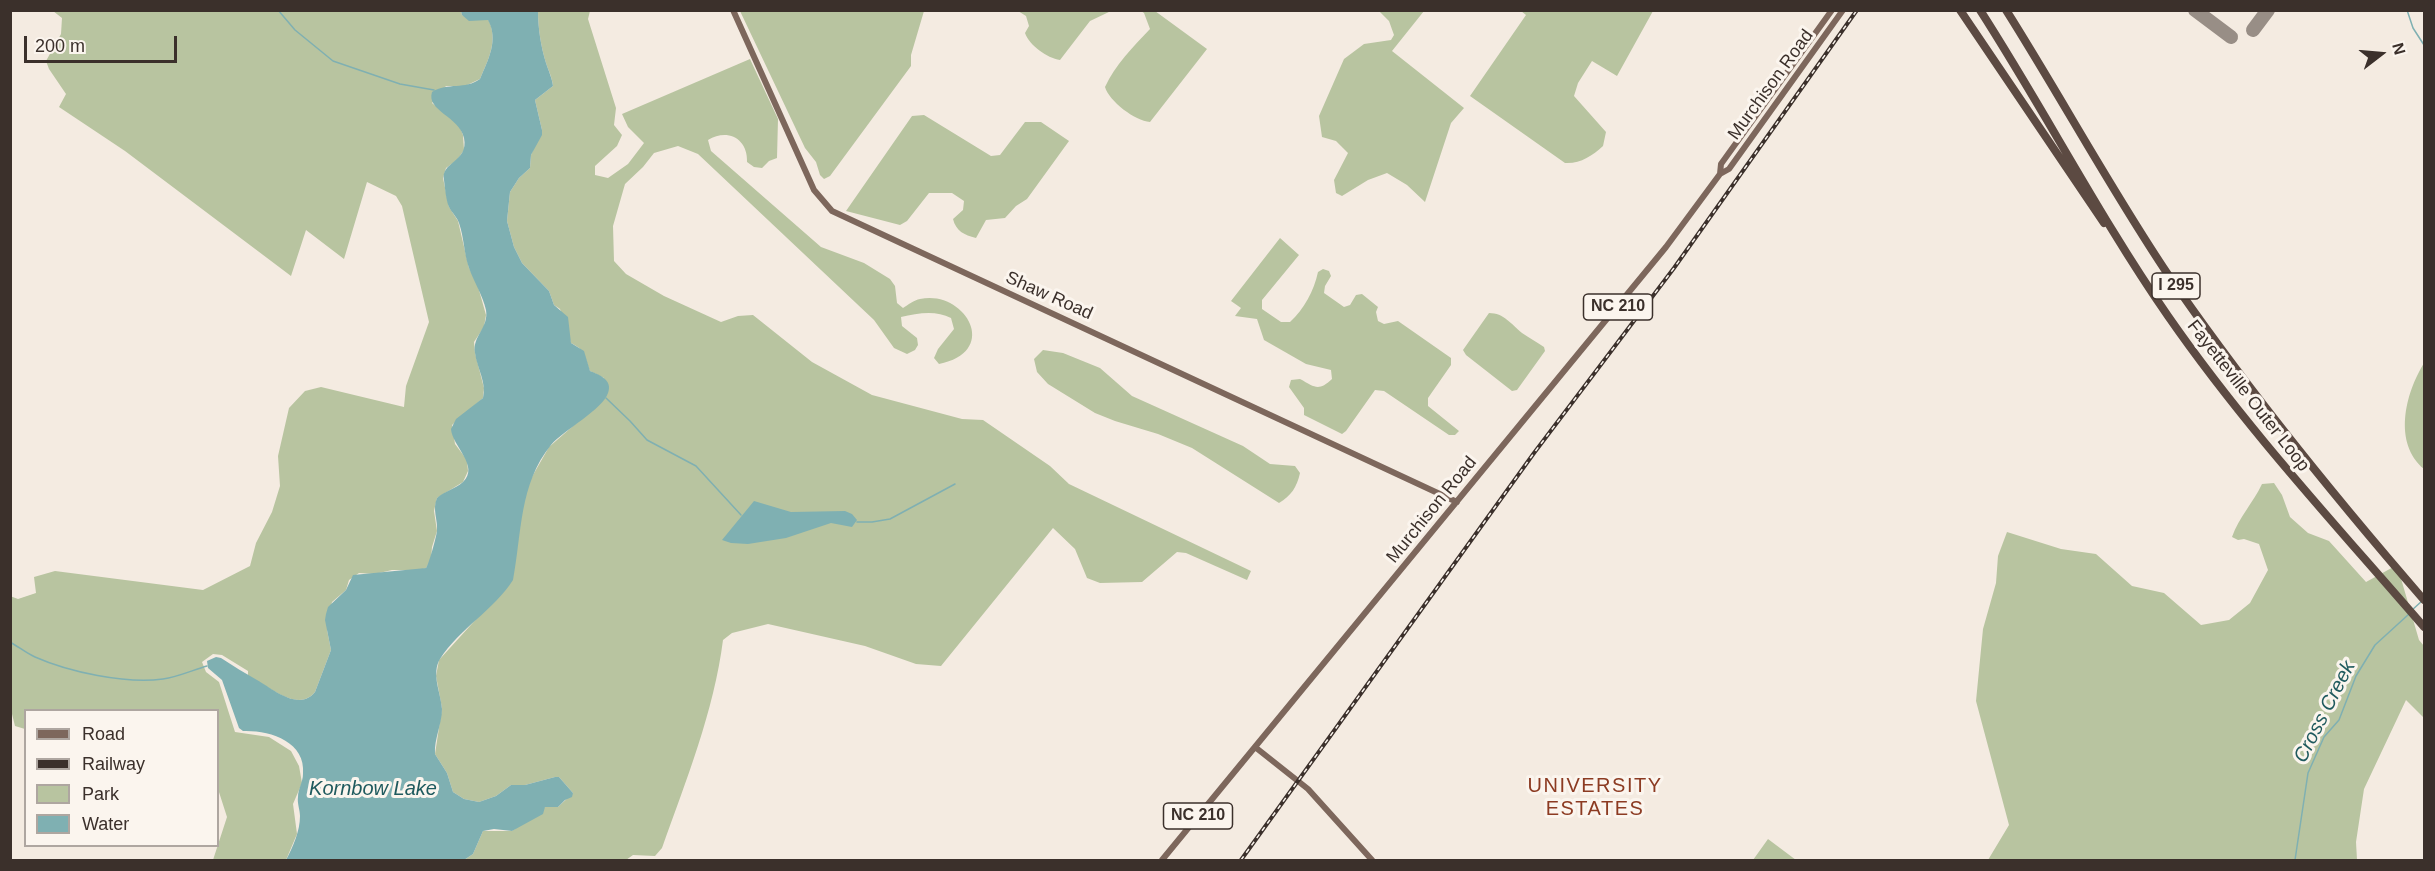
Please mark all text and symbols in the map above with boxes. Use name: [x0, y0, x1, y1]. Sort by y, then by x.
scale bar: [27, 24, 180, 62]
north arrow: [2351, 24, 2411, 84]
street label: Murchison Road: [1724, 26, 1818, 144]
text: 200 m: [35, 36, 85, 56]
text: N: [2389, 41, 2409, 57]
street label: Shaw Road: [1002, 267, 1096, 325]
road number: I 295: [2152, 273, 2200, 299]
road number: NC 210: [1584, 294, 1652, 320]
street label: Fayetteville Outer Loop: [2182, 316, 2314, 476]
street label: Murchison Road: [1382, 452, 1482, 568]
water label: Cross Creek: [2289, 657, 2361, 767]
legend: [24, 709, 219, 847]
text: Road: [82, 724, 125, 744]
text: Railway: [82, 754, 145, 774]
district label: UNIVERSITY ESTATES: [1527, 774, 1663, 821]
water label: Kornbow Lake: [309, 777, 437, 801]
text: Park: [82, 784, 119, 804]
road number: NC 210: [1164, 803, 1232, 829]
text: Water: [82, 814, 129, 834]

